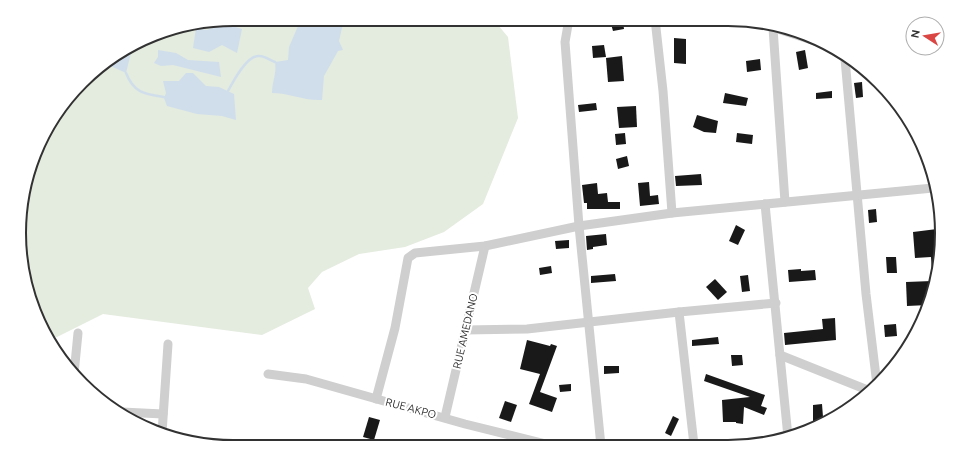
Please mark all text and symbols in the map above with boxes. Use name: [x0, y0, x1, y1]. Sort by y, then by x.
north arrow: [905, 16, 945, 56]
text: N: [908, 29, 922, 39]
street label: RUE AMEDANO: [450, 292, 480, 370]
street label: RUE AKPO: [384, 395, 438, 421]

